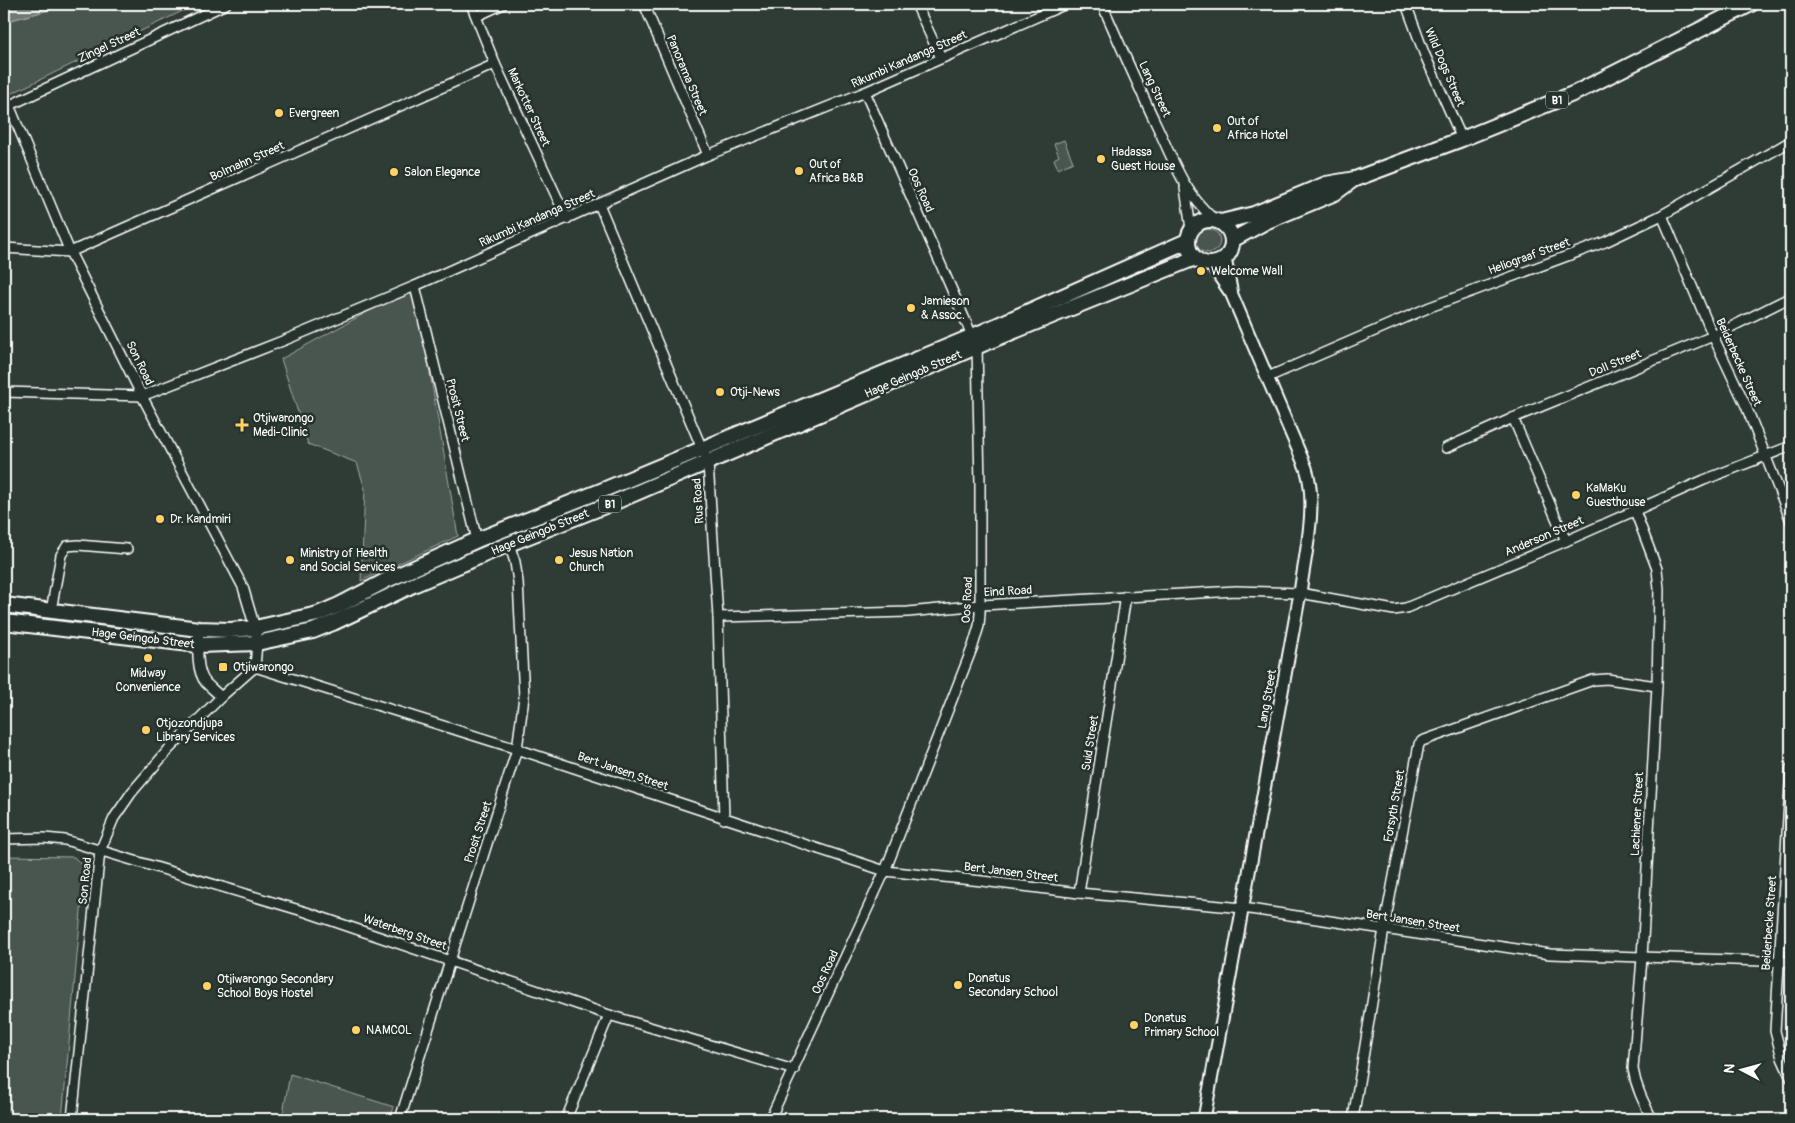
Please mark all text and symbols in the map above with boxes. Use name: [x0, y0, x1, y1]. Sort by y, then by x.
street label: Zingel Street: [76, 24, 143, 66]
street label: Wild Dogs Street: [1421, 25, 1468, 109]
street label: Rikumbi Kandanga Street: [849, 27, 969, 92]
street label: Panorama Street: [663, 33, 710, 118]
street label: Lang Street: [1135, 59, 1174, 120]
street label: Markotter Street: [504, 66, 553, 149]
road number: B1: [1546, 92, 1568, 108]
place label: Evergreen: [289, 106, 340, 121]
marker: Evergreen: [273, 107, 285, 119]
place label: Out of Africa Hotel: [1227, 114, 1288, 143]
marker: Out of Africa Hotel: [1211, 122, 1223, 134]
street label: Bolmahn Street: [208, 138, 287, 185]
place label: Hadassa Guest House: [1111, 145, 1175, 174]
marker: Hadassa Guest House: [1095, 153, 1107, 165]
place label: Out of Africa B&B: [809, 157, 864, 186]
place label: Salon Elegance: [404, 165, 480, 180]
marker: Out of Africa B&B: [793, 165, 805, 177]
marker: Salon Elegance: [388, 166, 400, 178]
street label: Oos Road: [904, 166, 937, 215]
street label: Rikumbi Kandanga Street: [477, 186, 597, 251]
street label: Heliograaf Street: [1486, 235, 1572, 278]
place label: Welcome Wall: [1211, 264, 1283, 279]
marker: Welcome Wall: [1195, 265, 1207, 277]
place label: Jamieson & Assoc.: [921, 294, 970, 323]
marker: Jamieson & Assoc.: [905, 302, 917, 314]
street label: Beiderbecke Street: [1712, 316, 1765, 409]
street label: Son Road: [122, 339, 157, 388]
street label: Doll Street: [1587, 346, 1644, 381]
street label: Hage Geingob Street: [862, 347, 964, 402]
street label: Prosit Street: [442, 377, 473, 443]
place label: Otji-News: [730, 385, 781, 400]
marker: Otji-News: [714, 386, 726, 398]
place label: Otjiwarongo Medi-Clinic: [253, 411, 314, 440]
marker: Otjiwarongo Medi-Clinic: [235, 418, 249, 432]
street label: Rus Road: [689, 477, 708, 524]
place label: KaMaKu Guesthouse: [1586, 481, 1646, 510]
marker: KaMaKu Guesthouse: [1570, 489, 1582, 501]
road number: B1: [599, 496, 621, 512]
street label: Hage Geingob Street: [489, 506, 591, 559]
place label: Dr. Kandmiri: [170, 512, 231, 527]
marker: Dr. Kandmiri: [154, 513, 166, 525]
street label: Anderson Street: [1502, 513, 1586, 560]
place label: Ministry of Health and Social Services: [300, 546, 396, 575]
place label: Jesus Nation Church: [569, 546, 633, 575]
marker: Ministry of Health and Social Services: [284, 554, 296, 566]
marker: Jesus Nation Church: [553, 554, 565, 566]
street label: Oos Road: [959, 576, 976, 624]
street label: Eind Road: [983, 583, 1033, 600]
street label: Hage Geingob Street: [90, 625, 196, 652]
marker: Midway Convenience: [142, 652, 154, 664]
place label: Otjiwarongo: [233, 660, 294, 675]
marker: Otjiwarongo: [217, 661, 229, 673]
place label: Midway Convenience: [115, 666, 181, 695]
street label: Lang Street: [1255, 668, 1280, 730]
street label: Suid Street: [1079, 714, 1102, 772]
place label: Otjozondjupa Library Services: [156, 716, 235, 745]
marker: Otjozondjupa Library Services: [140, 724, 152, 736]
street label: Bert Jansen Street: [576, 749, 670, 794]
street label: Forsyth Street: [1381, 768, 1408, 844]
street label: Lachiener Street: [1628, 771, 1647, 856]
street label: Prosit Street: [461, 799, 496, 865]
street label: Son Road: [76, 856, 95, 905]
street label: Bert Jansen Street: [963, 859, 1059, 886]
street label: Beiderbecke Street: [1759, 875, 1780, 971]
street label: Bert Jansen Street: [1365, 907, 1461, 936]
street label: Waterberg Street: [361, 911, 449, 954]
street label: Oos Road: [809, 948, 842, 997]
place label: Donatus Secondary School: [968, 971, 1058, 1000]
place label: Otjiwarongo Secondary School Boys Hostel: [217, 972, 333, 1001]
marker: Donatus Secondary School: [952, 979, 964, 991]
marker: Otjiwarongo Secondary School Boys Hostel: [201, 980, 213, 992]
place label: Donatus Primary School: [1144, 1011, 1219, 1040]
marker: Donatus Primary School: [1128, 1019, 1140, 1031]
place label: NAMCOL: [366, 1023, 412, 1038]
marker: NAMCOL: [350, 1024, 362, 1036]
north arrow: [1718, 1046, 1768, 1096]
text: N: [1721, 1063, 1739, 1074]

